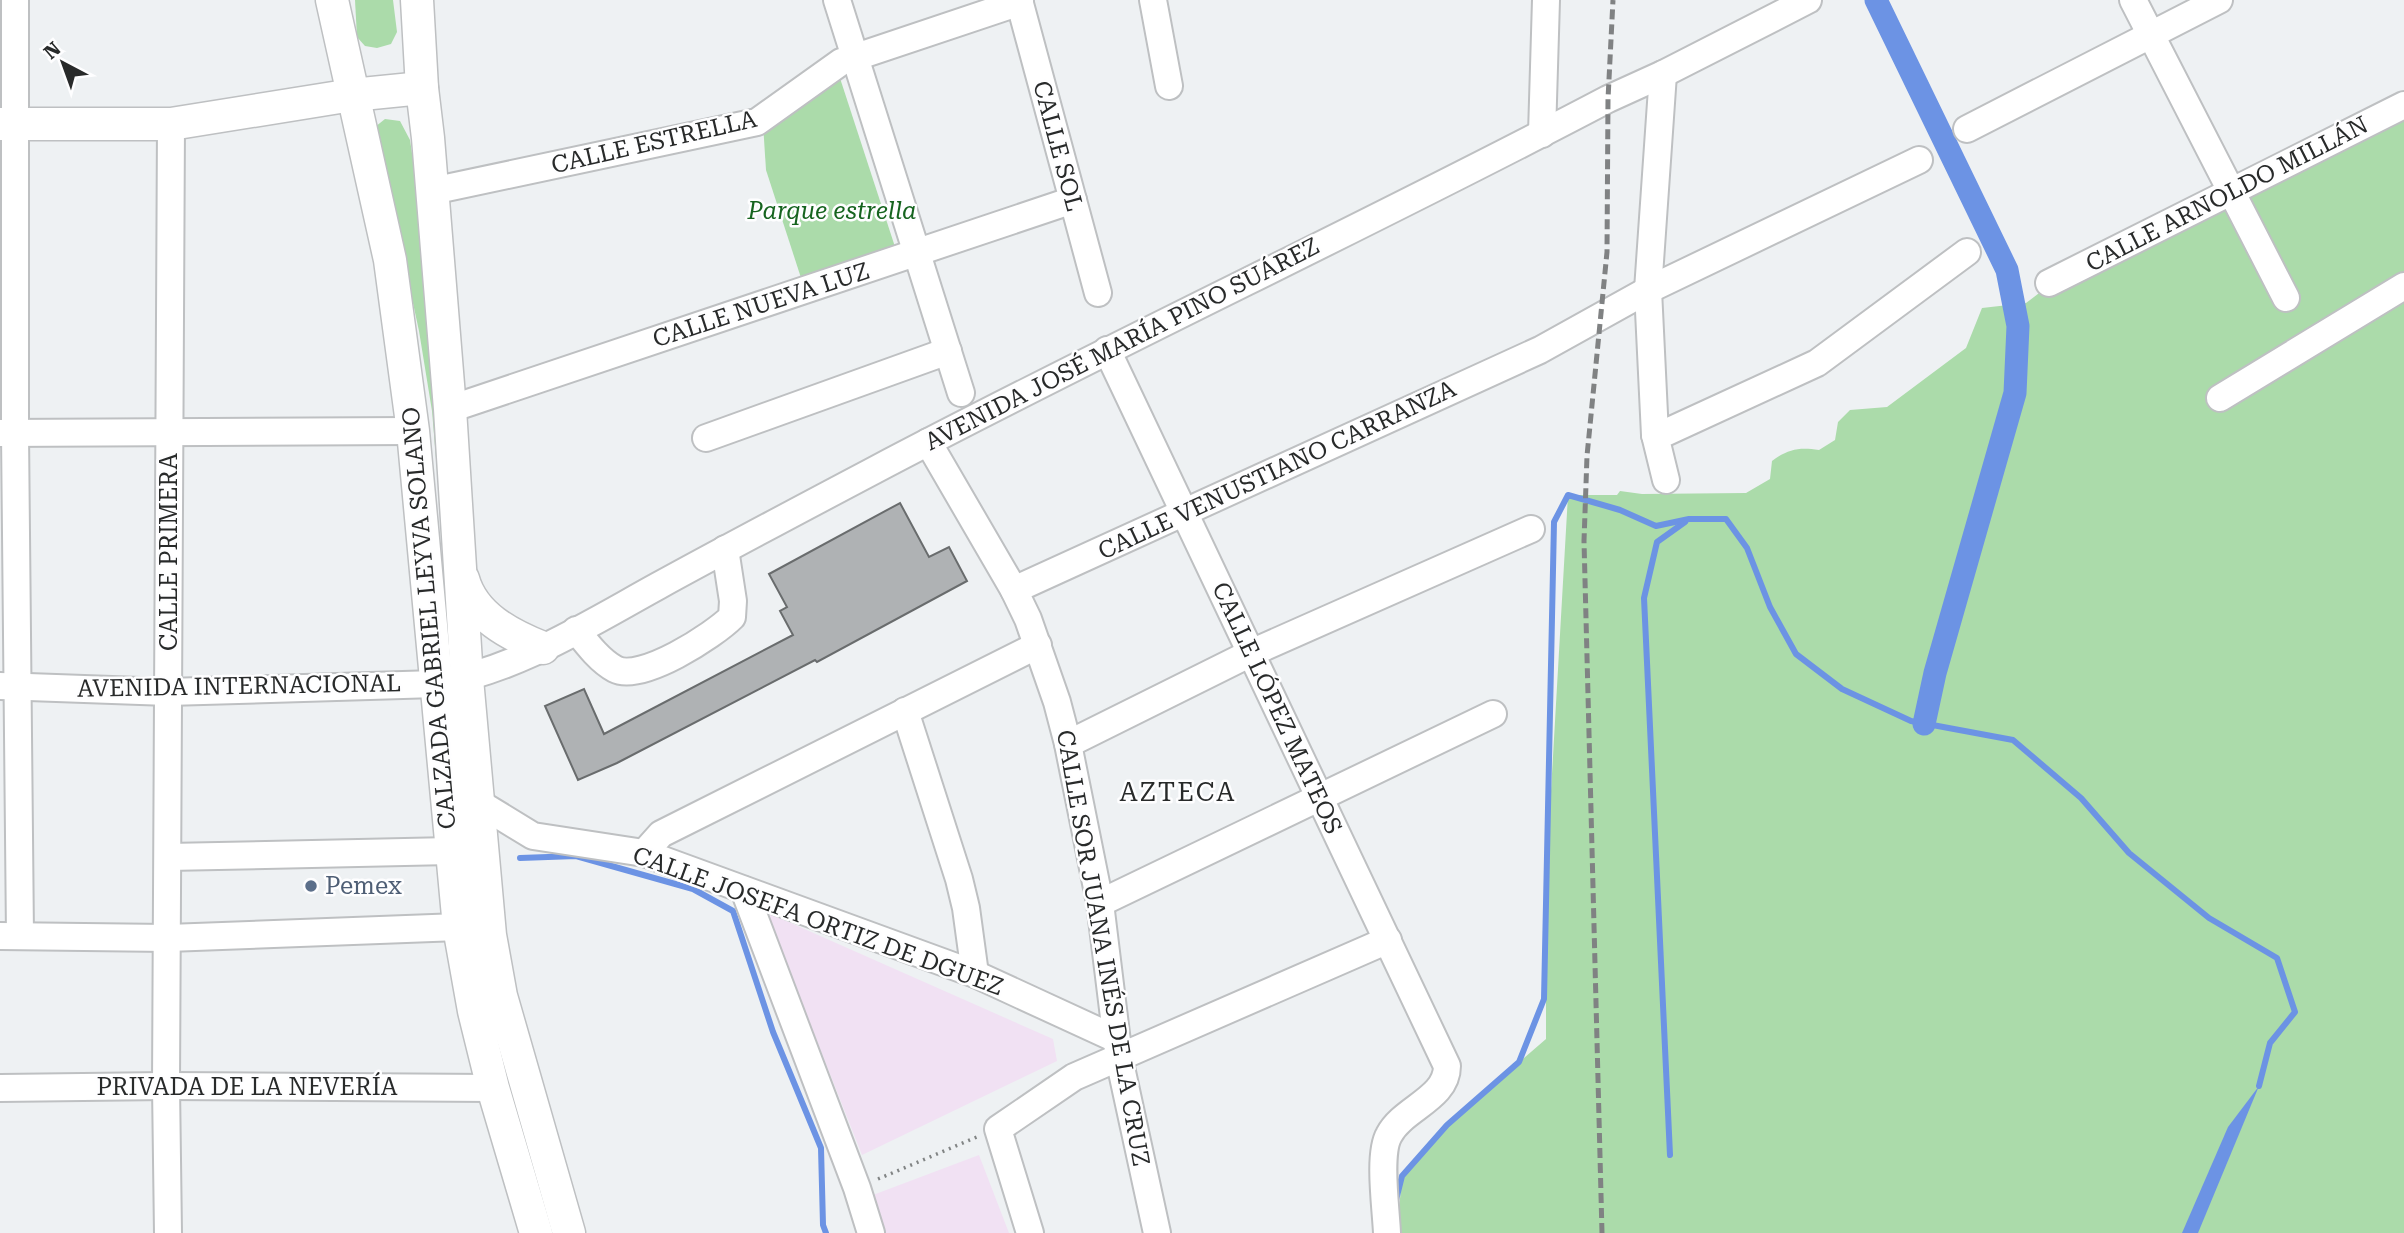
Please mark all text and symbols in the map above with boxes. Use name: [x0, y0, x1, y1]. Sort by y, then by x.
north arrow: [28, 28, 98, 98]
text: N: [39, 37, 66, 64]
street label: CALLE SOL: [1027, 78, 1089, 214]
street label: CALLE ESTRELLA: [549, 105, 760, 179]
street label: CALLE ARNOLDO MILLÁN: [2081, 110, 2373, 278]
park label: Parque estrella: [746, 197, 917, 225]
street label: AVENIDA JOSÉ MARÍA PINO SUÁREZ: [920, 231, 1324, 456]
street label: CALLE NUEVA LUZ: [649, 257, 873, 353]
street label: CALLE VENUSTIANO CARRANZA: [1094, 374, 1461, 565]
street label: CALZADA GABRIEL LEYVA SOLANO: [397, 406, 461, 830]
street label: CALLE PRIMERA: [155, 453, 183, 651]
street label: CALLE LÓPEZ MATEOS: [1206, 577, 1349, 838]
street label: AVENIDA INTERNACIONAL: [77, 669, 401, 703]
street label: CALLE SOR JUANA INÉS DE LA CRUZ: [1051, 728, 1156, 1168]
district label: AZTECA: [1120, 777, 1236, 807]
street label: CALLE JOSEFA ORTIZ DE DGUEZ: [629, 841, 1007, 1001]
place label: Pemex: [325, 872, 402, 900]
marker: Pemex: [303, 878, 319, 894]
street label: PRIVADA DE LA NEVERÍA: [97, 1072, 398, 1101]

